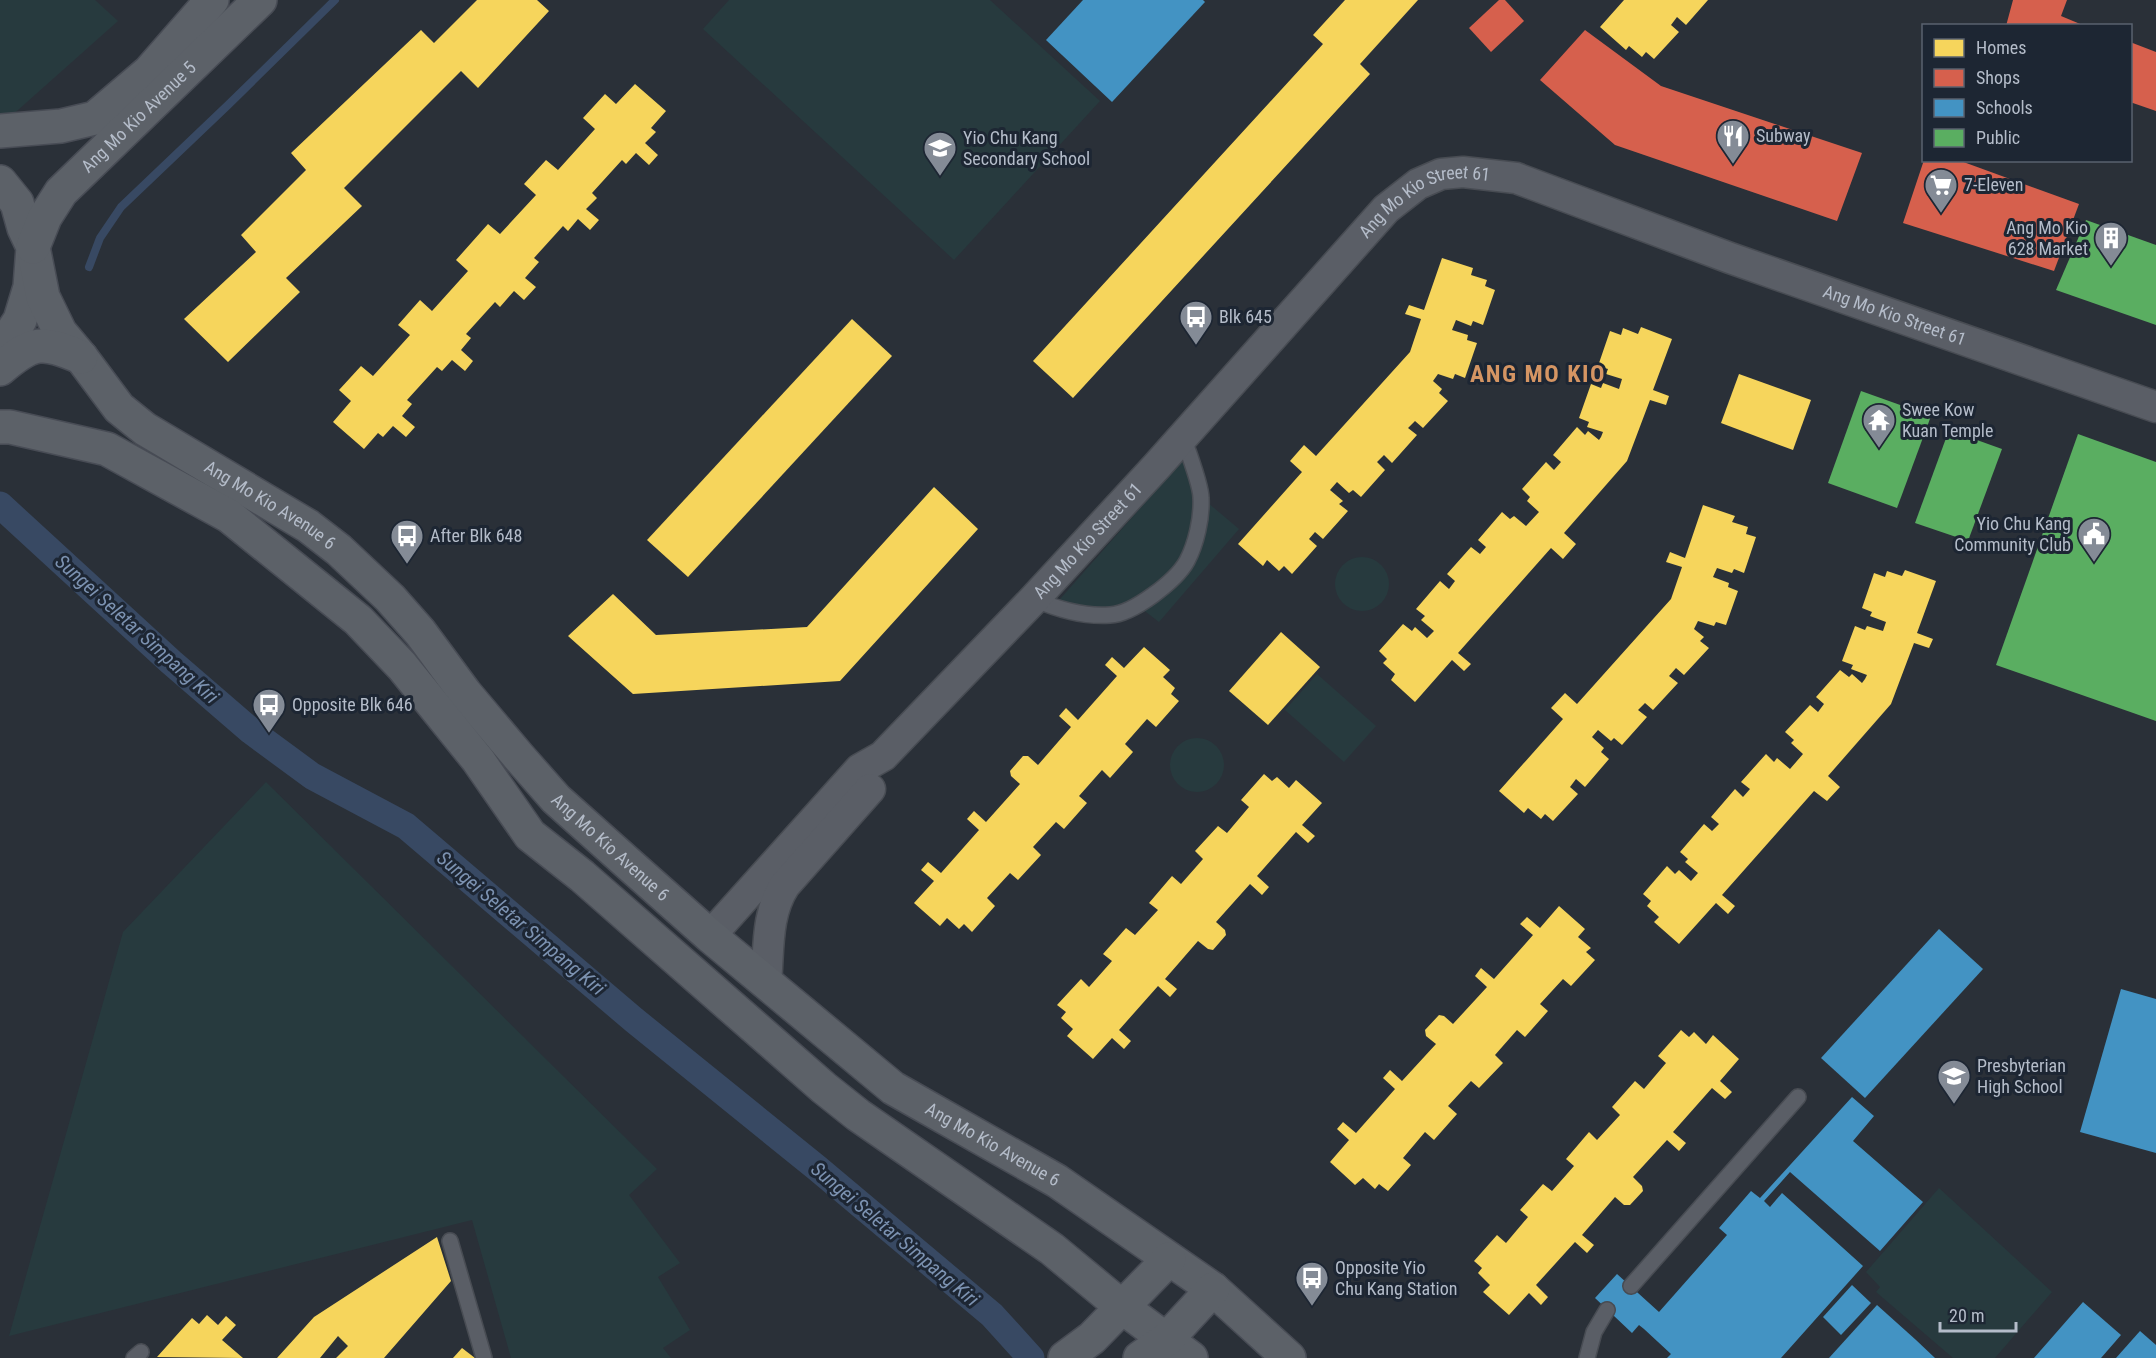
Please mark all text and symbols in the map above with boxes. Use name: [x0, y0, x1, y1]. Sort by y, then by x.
legend: [1922, 24, 2132, 162]
text: Homes: [1976, 37, 2026, 58]
street label: Ang Mo Kio Avenue 5: [77, 57, 200, 177]
text: Shops: [1976, 67, 2020, 88]
text: Schools: [1976, 97, 2033, 118]
restaurant icon: Subway: [1715, 118, 1751, 165]
place label: Subway: [1756, 125, 1811, 146]
place label: Yio Chu Kang Secondary School: [963, 127, 1090, 169]
text: Public: [1976, 127, 2020, 148]
school or university icon: Yio Chu Kang Secondary School: [922, 130, 958, 177]
street label: Ang Mo Kio Street 61: [1354, 161, 1491, 242]
supermarket icon: 7-Eleven: [1923, 167, 1959, 214]
place label: 7-Eleven: [1964, 174, 2024, 195]
place label: Ang Mo Kio 628 Market: [2006, 217, 2088, 259]
building icon: Ang Mo Kio 628 Market: [2093, 220, 2129, 267]
street label: Ang Mo Kio Street 61: [1820, 280, 1969, 350]
bus stop icon: Blk 645: [1178, 299, 1214, 346]
place label: Blk 645: [1219, 306, 1272, 327]
district label: ANG MO KIO: [1470, 360, 1606, 388]
place label: Swee Kow Kuan Temple: [1902, 399, 1993, 441]
temple icon: Swee Kow Kuan Temple: [1861, 402, 1897, 449]
street label: Ang Mo Kio Avenue 6: [201, 456, 340, 554]
street label: Ang Mo Kio Street 61: [1029, 478, 1146, 603]
place label: Yio Chu Kang Community Club: [1954, 513, 2071, 555]
public building icon: Yio Chu Kang Community Club: [2076, 516, 2112, 563]
bus stop icon: After Blk 648: [389, 518, 425, 565]
place label: After Blk 648: [430, 525, 522, 546]
water label: Sungei Seletar Simpang Kiri: [50, 549, 224, 709]
bus stop icon: Opposite Blk 646: [251, 687, 287, 734]
place label: Opposite Blk 646: [292, 694, 413, 715]
street label: Ang Mo Kio Avenue 6: [547, 789, 674, 905]
water label: Sungei Seletar Simpang Kiri: [432, 846, 610, 1001]
place label: Presbyterian High School: [1977, 1055, 2066, 1097]
school or university icon: Presbyterian High School: [1936, 1058, 1972, 1105]
street label: Ang Mo Kio Avenue 6: [922, 1098, 1064, 1190]
water label: Sungei Seletar Simpang Kiri: [806, 1157, 984, 1312]
place label: Opposite Yio Chu Kang Station: [1335, 1257, 1457, 1299]
bus stop icon: Opposite Yio Chu Kang Station: [1294, 1260, 1330, 1307]
scale bar: [1940, 1295, 2016, 1333]
text: 20 m: [1949, 1305, 1984, 1326]

